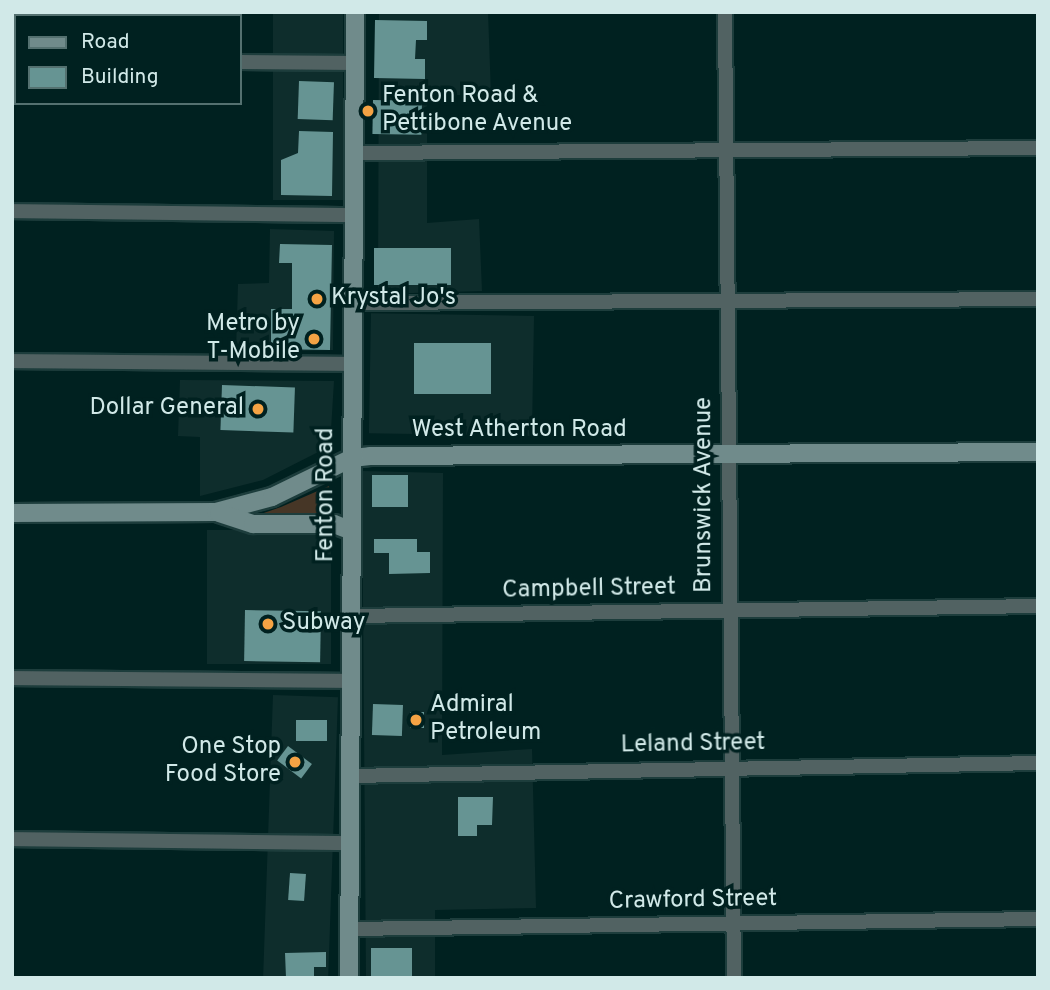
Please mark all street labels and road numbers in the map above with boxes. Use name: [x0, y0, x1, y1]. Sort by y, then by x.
street label: Brunswick Avenue: [691, 397, 719, 593]
street label: West Atherton Road: [411, 417, 627, 445]
street label: Fenton Road: [313, 428, 341, 562]
street label: Campbell Street: [502, 574, 676, 606]
street label: Leland Street: [620, 729, 766, 761]
street label: Crawford Street: [608, 885, 778, 917]

